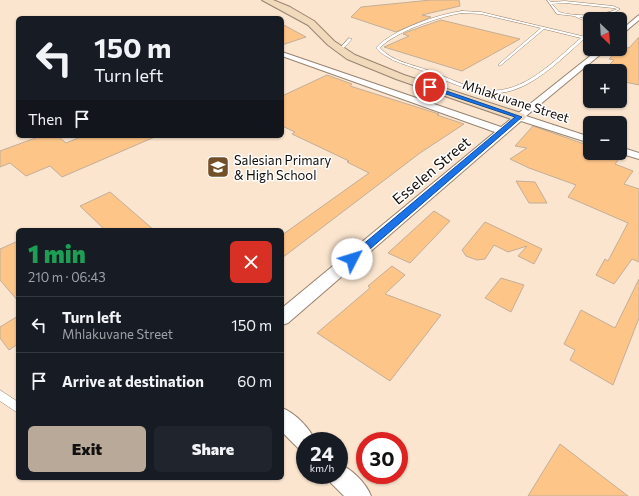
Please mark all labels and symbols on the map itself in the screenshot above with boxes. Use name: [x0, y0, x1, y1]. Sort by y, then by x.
north arrow: [583, 12, 627, 56]
pin: [413, 70, 447, 104]
street label: Mhlakuvane Street: [461, 76, 571, 126]
street label: Esselen Street: [388, 132, 474, 208]
place label: Salesian Primary & High School: [234, 152, 332, 183]
school or university icon: Salesian Primary & High School: [205, 154, 231, 180]
position arrow: [331, 238, 373, 280]
speed limit sign: 30: [356, 432, 408, 484]

